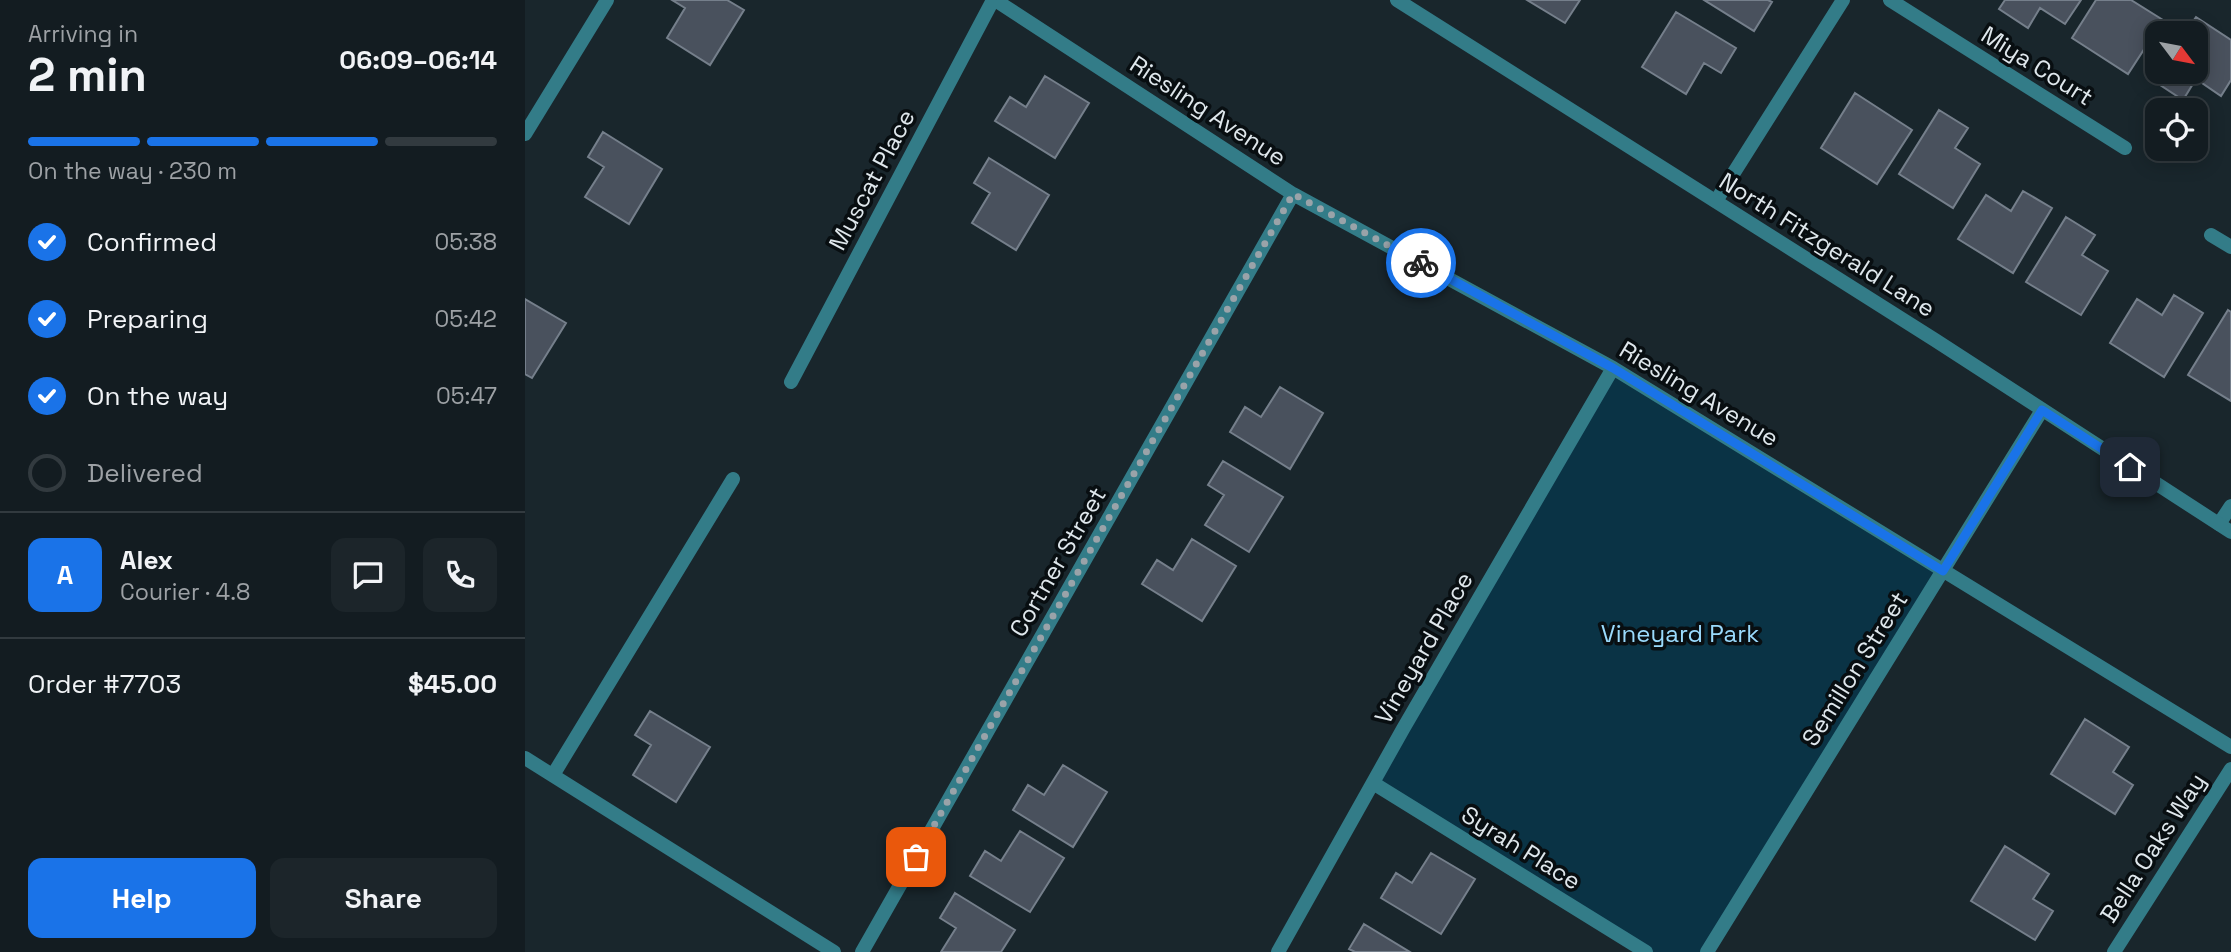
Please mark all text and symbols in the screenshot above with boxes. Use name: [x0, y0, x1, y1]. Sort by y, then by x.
text: Arriving in: [28, 19, 138, 49]
street label: Miya Court: [1975, 19, 2099, 112]
north arrow: [2145, 21, 2209, 84]
map controls: [2145, 21, 2208, 161]
text: 06:09–06:14: [339, 43, 497, 77]
text: 2 min: [28, 46, 147, 104]
street label: Riesling Avenue: [1124, 48, 1292, 173]
button: locate: [2145, 98, 2208, 161]
street label: Muscat Place: [821, 104, 922, 255]
text: On the way · 230 m: [28, 156, 237, 186]
street label: North Fitzgerald Lane: [1713, 165, 1941, 324]
icon: check: [28, 223, 66, 261]
text: Confirmed: [87, 225, 217, 259]
text: 05:38: [434, 227, 497, 257]
courier: [1386, 228, 1456, 298]
icon: bike: [1402, 244, 1440, 282]
icon: check: [28, 300, 66, 338]
text: Preparing: [87, 302, 208, 336]
text: 05:42: [434, 304, 497, 334]
street label: Riesling Avenue: [1614, 334, 1785, 453]
icon: check: [28, 377, 66, 415]
text: On the way: [87, 379, 228, 413]
text: 05:47: [436, 381, 497, 411]
pin: [2100, 437, 2160, 497]
icon: home: [2111, 448, 2149, 486]
text: Delivered: [87, 456, 203, 490]
street label: Cortner Street: [1002, 481, 1113, 642]
button: chat: [331, 538, 405, 612]
button: phone: [423, 538, 497, 612]
text: Alex: [120, 543, 173, 577]
text: A: [57, 558, 73, 592]
street label: Vineyard Place: [1367, 566, 1480, 729]
text: Courier · 4.8: [120, 577, 250, 607]
street label: Semillon Street: [1795, 586, 1914, 752]
park label: Vineyard Park: [1601, 618, 1759, 649]
text: Order #7703: [28, 667, 181, 701]
text: $45.00: [408, 667, 497, 701]
street label: Bella Oaks Way: [2093, 767, 2212, 928]
street label: Syrah Place: [1456, 799, 1587, 897]
pin: [886, 827, 946, 887]
icon: bag: [897, 838, 935, 876]
button: Help: [28, 858, 256, 938]
button: Share: [270, 858, 497, 938]

